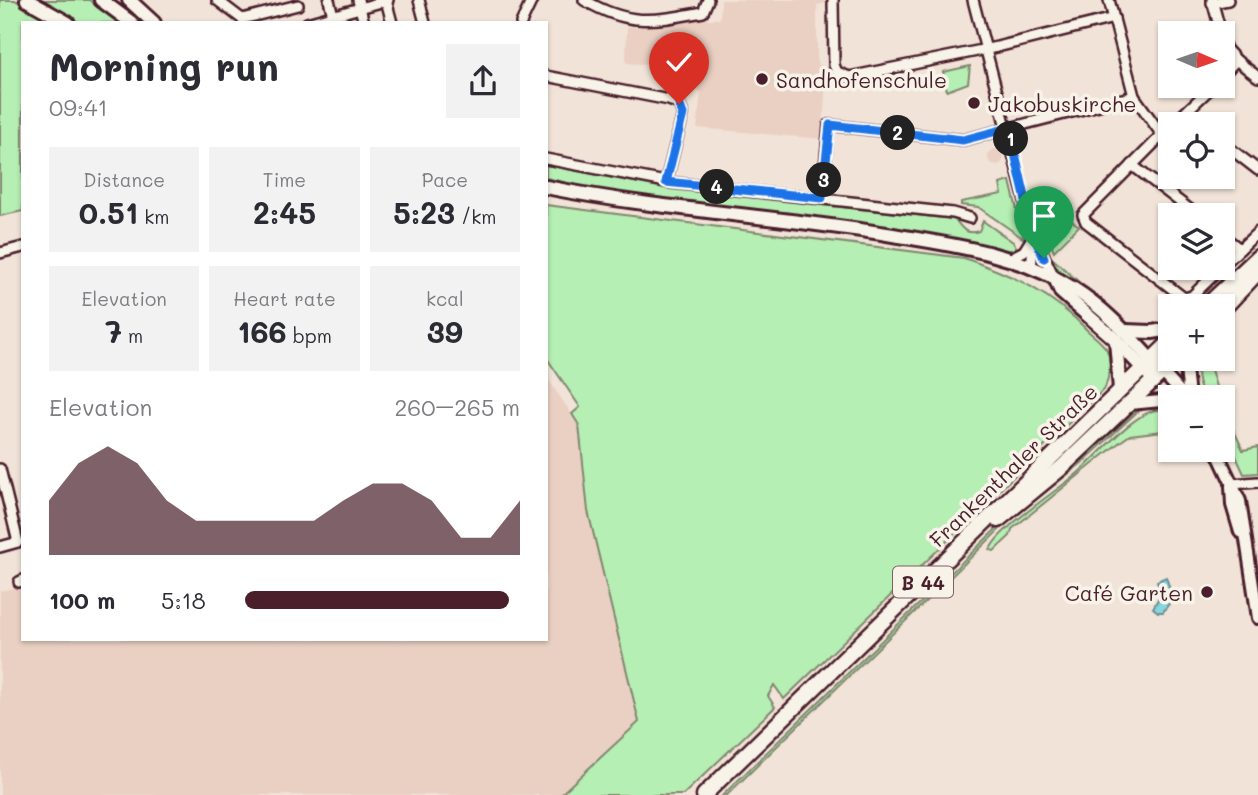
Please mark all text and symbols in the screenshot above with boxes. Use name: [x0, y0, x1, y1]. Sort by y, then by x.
north arrow: [1158, 21, 1236, 98]
map controls: [1158, 21, 1235, 462]
pin: [649, 32, 709, 104]
text: Morning run: [49, 41, 279, 91]
icon: check: [660, 43, 698, 81]
button: share: [446, 44, 520, 118]
place label: Sandhofenschule: [776, 66, 947, 93]
marker: Sandhofenschule: [754, 71, 770, 87]
place label: Jakobuskirche: [988, 90, 1137, 117]
text: 09:41: [49, 92, 108, 122]
marker: Jakobuskirche: [966, 95, 982, 111]
button: locate: [1158, 112, 1235, 189]
pin: 2: [880, 116, 916, 150]
text: 2: [892, 120, 903, 145]
pin: 1: [993, 122, 1028, 156]
text: 1: [1006, 126, 1015, 151]
pin: 3: [806, 162, 842, 198]
text: Distance: [83, 167, 165, 192]
text: Time: [263, 167, 306, 192]
text: Pace: [422, 167, 468, 192]
text: 3: [818, 167, 829, 192]
pin: 4: [700, 170, 734, 204]
text: 4: [710, 174, 723, 199]
pin: [1014, 186, 1074, 258]
text: 0.51: [79, 192, 138, 232]
text: 2:45: [253, 192, 316, 232]
text: 5:23: [393, 192, 455, 232]
icon: arrive: [1025, 197, 1063, 235]
button: layers: [1158, 203, 1235, 280]
text: km: [138, 204, 169, 229]
text: /km: [455, 204, 496, 229]
text: Elevation: [82, 286, 167, 311]
text: Heart rate: [233, 286, 336, 311]
text: kcal: [426, 286, 464, 311]
button: +: [1158, 294, 1235, 371]
text: 7: [105, 311, 122, 351]
text: 166: [237, 311, 287, 351]
text: 39: [427, 311, 463, 351]
text: m: [122, 323, 143, 348]
text: bpm: [287, 323, 332, 348]
street label: Frankenthaler Straße: [923, 378, 1103, 552]
button: −: [1158, 385, 1235, 462]
text: Elevation: [49, 392, 152, 422]
text: 260–265 m: [394, 392, 520, 422]
road number: B 44: [893, 566, 953, 597]
place label: Café Garten: [1065, 579, 1193, 606]
marker: Café Garten: [1199, 584, 1215, 600]
text: 100 m: [49, 585, 115, 615]
text: 5:18: [161, 585, 206, 615]

